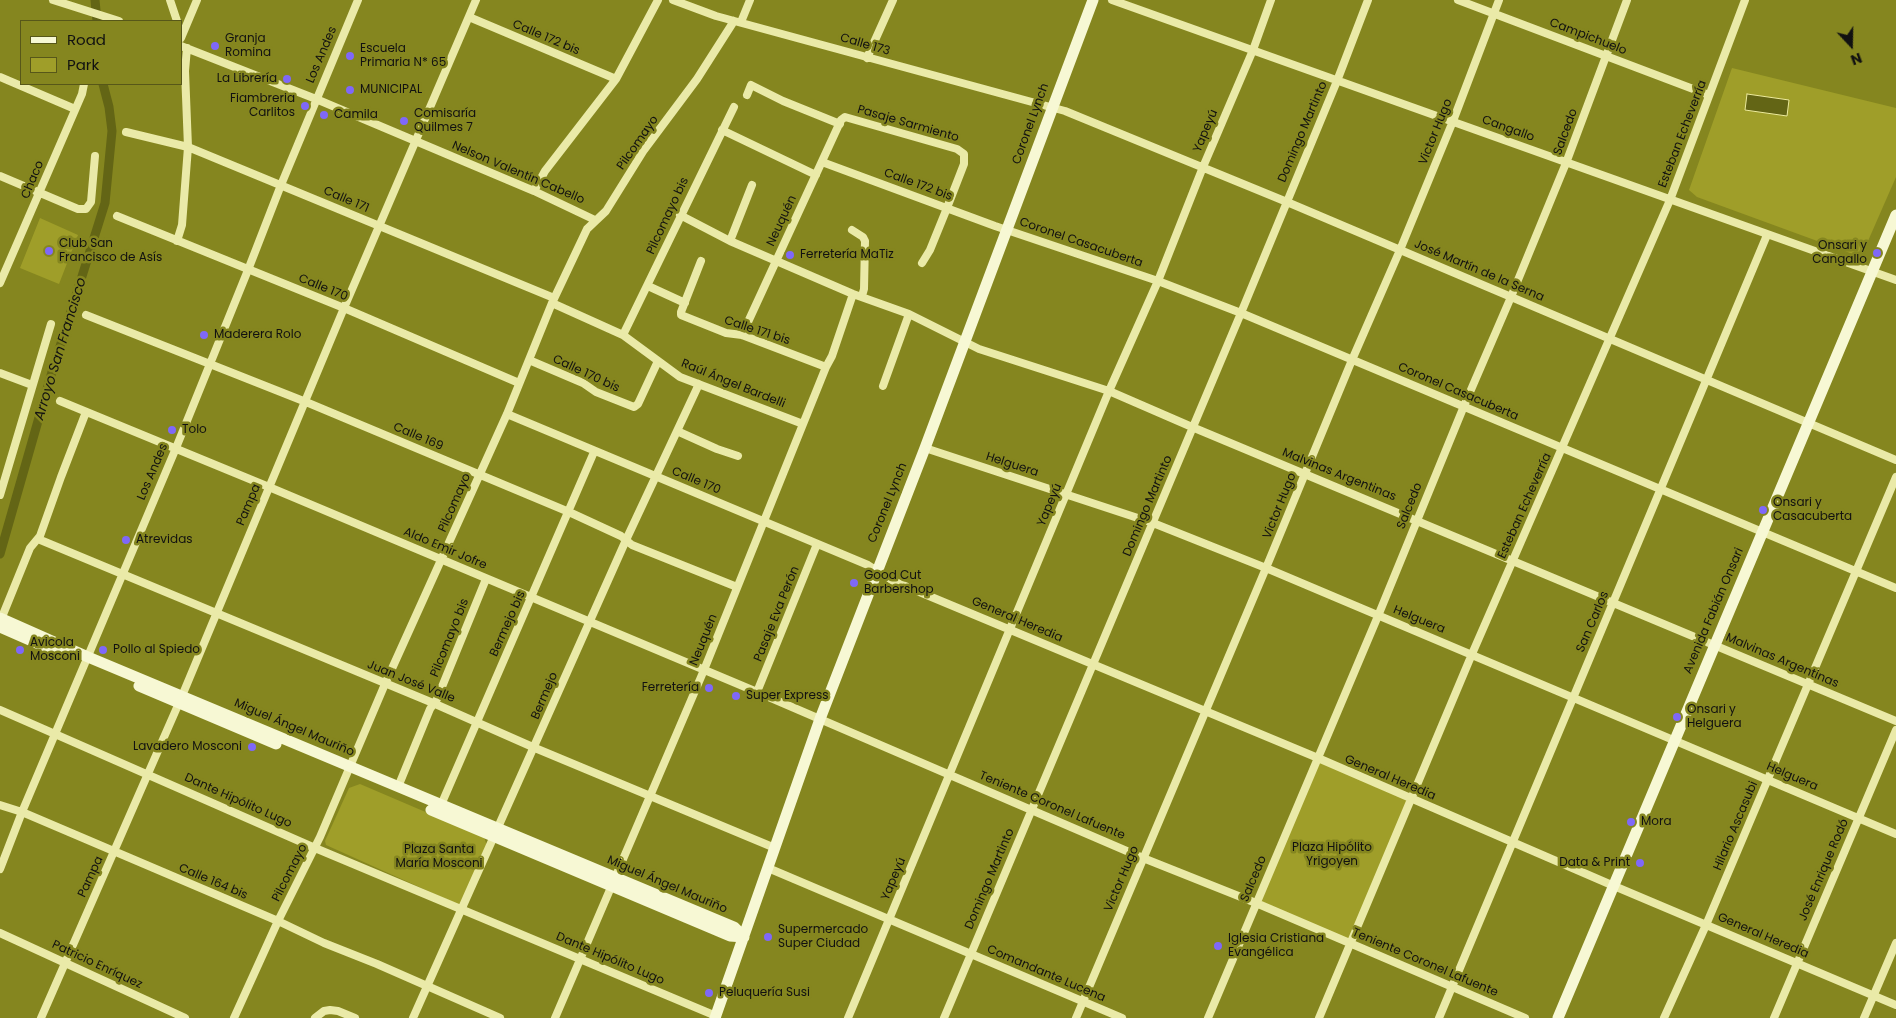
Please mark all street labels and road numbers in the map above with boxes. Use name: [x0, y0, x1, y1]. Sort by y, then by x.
street label: Campichuelo: [1547, 16, 1629, 58]
street label: Calle 172 bis: [510, 17, 582, 59]
street label: Los Andes: [304, 25, 340, 85]
street label: Calle 173: [838, 31, 892, 59]
street label: Esteban Echeverría: [1656, 78, 1710, 190]
street label: Domingo Martinto: [1275, 79, 1331, 185]
street label: Coronel Lynch: [1010, 82, 1052, 166]
street label: Victor Hugo: [1416, 97, 1456, 167]
street label: Pasaje Sarmiento: [855, 103, 961, 145]
street label: Yapeyú: [1191, 107, 1221, 155]
street label: Salcedo: [1551, 107, 1581, 157]
street label: Pilcomayo: [614, 113, 662, 173]
street label: Cangallo: [1480, 113, 1536, 145]
street label: Nelson Valentín Cabello: [450, 138, 586, 208]
street label: Chaco: [19, 159, 47, 201]
street label: Calle 172 bis: [882, 166, 954, 204]
street label: Pilcomayo bis: [644, 175, 692, 257]
street label: Calle 171: [321, 184, 371, 216]
street label: Neuquén: [764, 193, 800, 249]
street label: Coronel Casacuberta: [1017, 215, 1145, 271]
street label: José Martín de la Serna: [1412, 237, 1546, 305]
street label: Calle 170: [296, 272, 350, 304]
street label: Calle 171 bis: [722, 314, 792, 348]
street label: Calle 170 bis: [550, 352, 622, 396]
street label: Raúl Ángel Bardelli: [679, 357, 787, 411]
street label: Coronel Casacuberta: [1396, 360, 1520, 424]
street label: Calle 169: [391, 420, 445, 454]
street label: Los Andes: [135, 442, 171, 502]
street label: Malvinas Argentinas: [1280, 446, 1398, 504]
street label: Helguera: [984, 450, 1040, 480]
street label: Esteban Echeverría: [1495, 451, 1555, 561]
street label: Domingo Martinto: [1120, 453, 1176, 559]
street label: Coronel Lynch: [865, 461, 911, 545]
street label: Calle 170: [669, 464, 723, 498]
street label: Pilcomayo: [436, 471, 474, 535]
street label: Victor Hugo: [1260, 471, 1300, 541]
street label: Yapeyú: [1035, 481, 1065, 529]
street label: Salcedo: [1394, 481, 1426, 531]
street label: Pampa: [234, 482, 264, 528]
street label: Aldo Emir Jofre: [401, 525, 489, 573]
street label: Avenida Fabián Onsari: [1681, 546, 1747, 676]
street label: Pasaje Eva Perón: [751, 564, 803, 664]
street label: Bermejo bis: [487, 589, 529, 659]
street label: San Carlos: [1574, 589, 1612, 655]
street label: General Heredia: [969, 594, 1065, 646]
street label: Pilcomayo bis: [428, 597, 472, 679]
street label: Helguera: [1391, 603, 1447, 637]
street label: Neuquén: [687, 612, 721, 668]
street label: Malvinas Argentinas: [1723, 631, 1841, 691]
street label: Juan José Valle: [365, 658, 457, 706]
street label: Bermejo: [529, 670, 561, 722]
street label: Miguel Ángel Mauriño: [232, 696, 356, 760]
street label: General Heredia: [1342, 752, 1438, 804]
street label: Helguera: [1764, 760, 1820, 794]
street label: Teniente Coronel Lafuente: [977, 769, 1127, 843]
street label: Dante Hipólito Lugo: [182, 771, 294, 831]
street label: Hilario Ascasubi: [1711, 779, 1761, 873]
street label: José Enrique Rodó: [1796, 817, 1852, 923]
street label: Domingo Martinto: [962, 826, 1018, 932]
street label: Pilcomayo: [269, 842, 311, 904]
street label: Victor Hugo: [1102, 844, 1142, 914]
street label: Miguel Ángel Mauriño: [605, 853, 729, 917]
street label: Pampa: [75, 854, 107, 900]
street label: Salcedo: [1238, 854, 1270, 904]
street label: Yapeyú: [879, 855, 909, 903]
street label: Calle 164 bis: [176, 861, 250, 903]
street label: General Heredia: [1715, 910, 1811, 962]
street label: Teniente Coronel Lafuente: [1350, 926, 1500, 1000]
street label: Dante Hipólito Lugo: [554, 930, 666, 988]
street label: Patricio Enríquez: [50, 938, 144, 992]
street label: Comandante Lucena: [985, 942, 1107, 1006]

